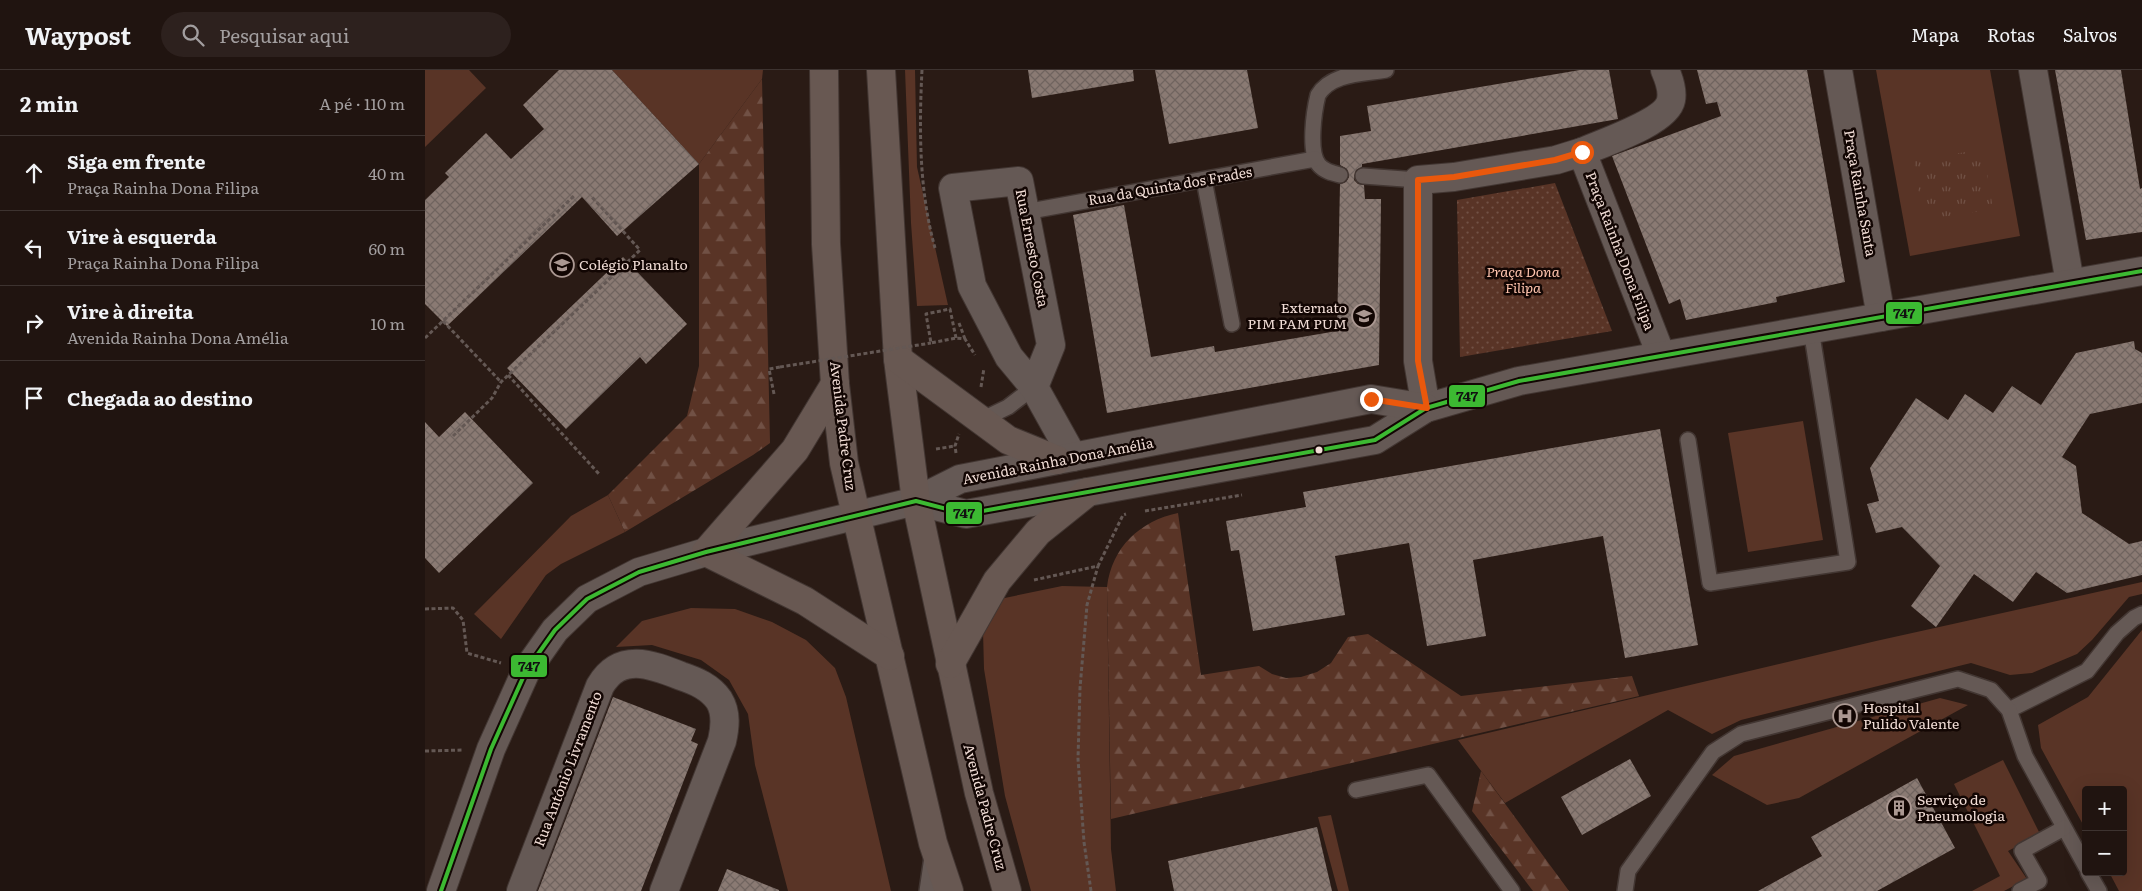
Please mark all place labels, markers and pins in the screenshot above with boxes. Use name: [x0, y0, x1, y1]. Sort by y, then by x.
school or university icon: Colégio Planalto: [549, 252, 575, 278]
place label: Colégio Planalto: [579, 254, 688, 274]
place label: Externato PIM PAM PUM: [1248, 297, 1347, 333]
school or university icon: Externato PIM PAM PUM: [1351, 303, 1377, 329]
unlabelled marker: [1314, 445, 1324, 455]
place label: Hospital Pulido Valente: [1863, 697, 1959, 733]
hospital icon: Hospital Pulido Valente: [1832, 703, 1858, 729]
place label: Serviço de Pneumologia: [1917, 789, 2005, 825]
building icon: Serviço de Pneumologia: [1886, 795, 1912, 821]

